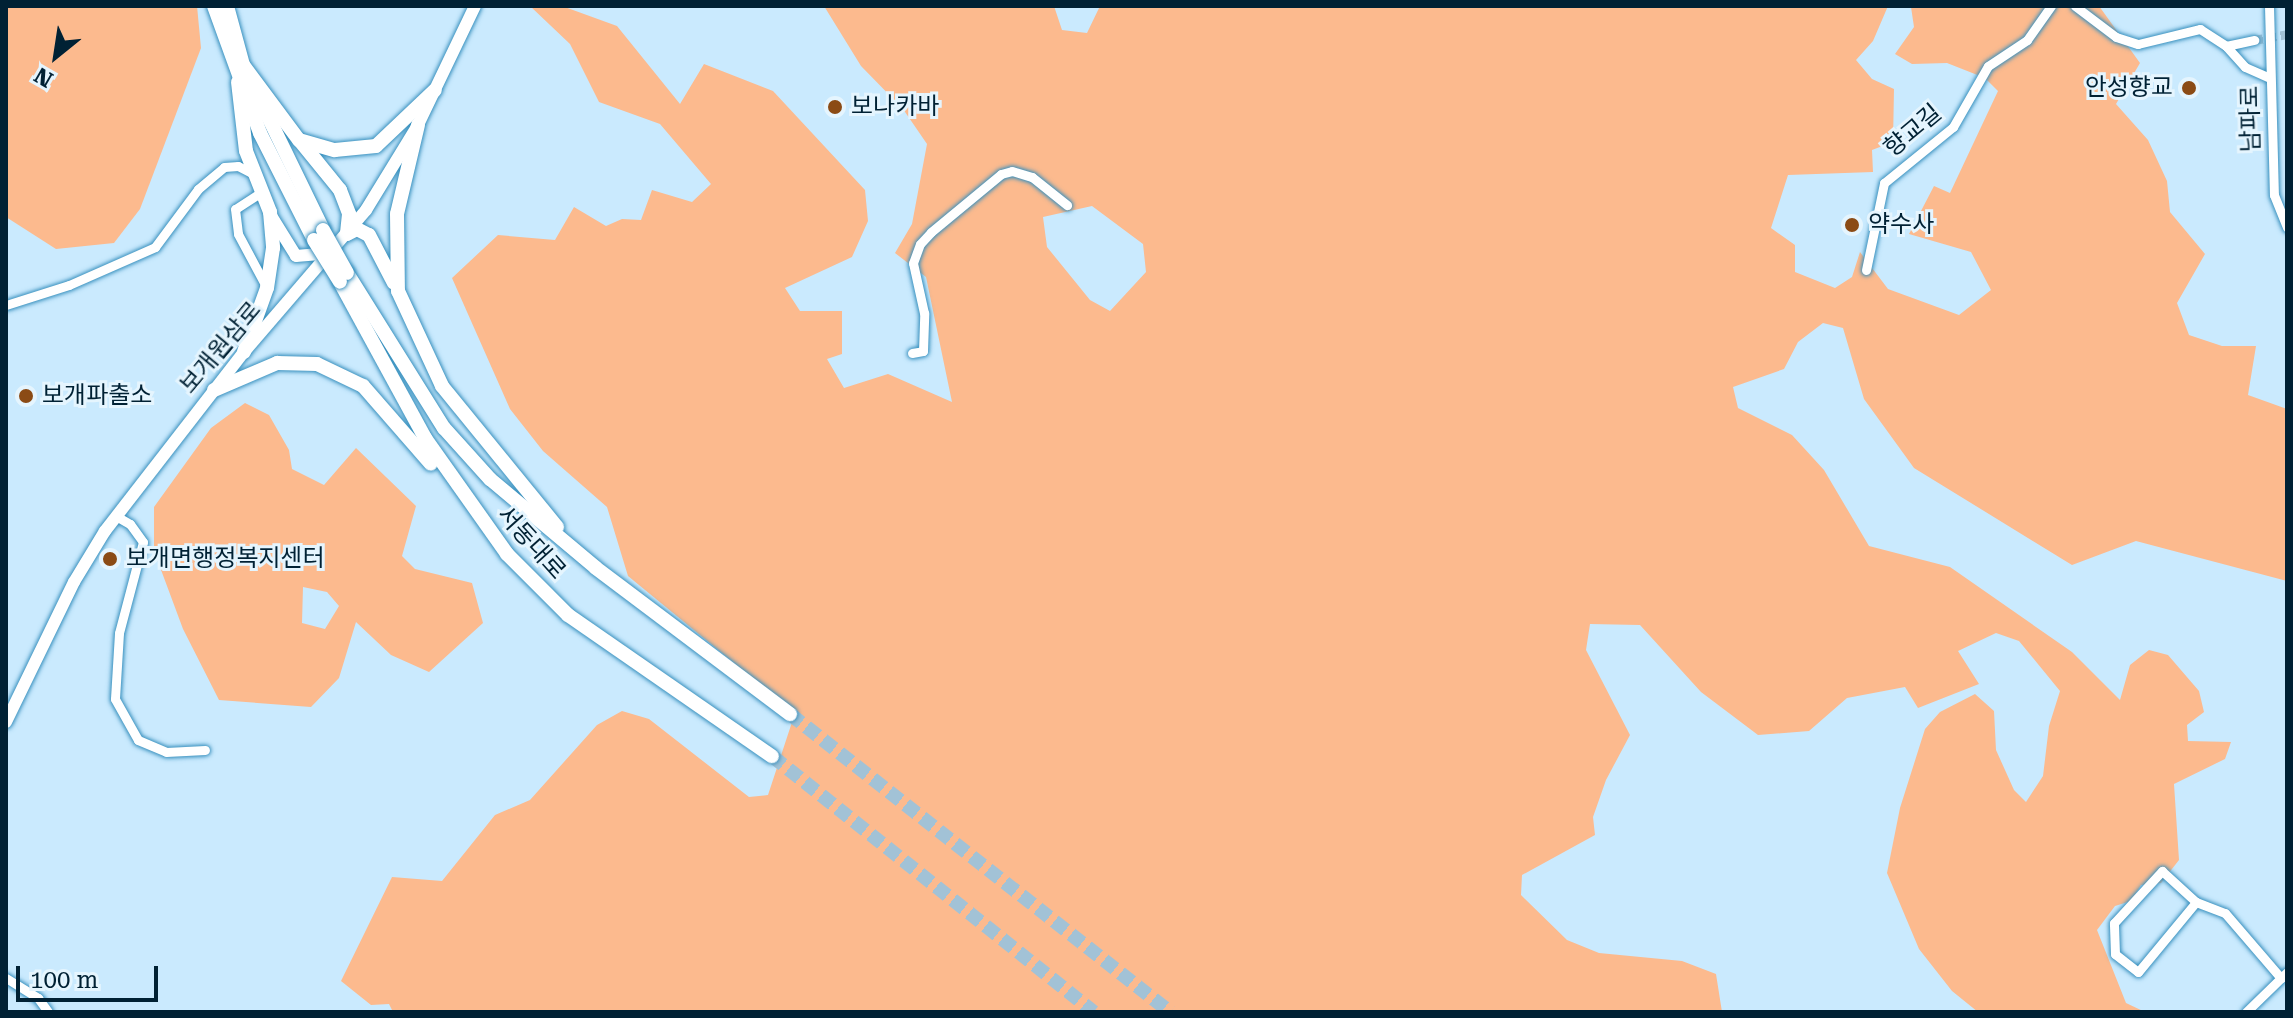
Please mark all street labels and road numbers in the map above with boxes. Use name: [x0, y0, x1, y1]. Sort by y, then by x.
street label: 남파로: [2236, 86, 2266, 152]
street label: 향교길: [1878, 99, 1948, 163]
street label: 보개원삼로: [174, 296, 268, 400]
street label: 서동대로: [491, 501, 571, 585]

